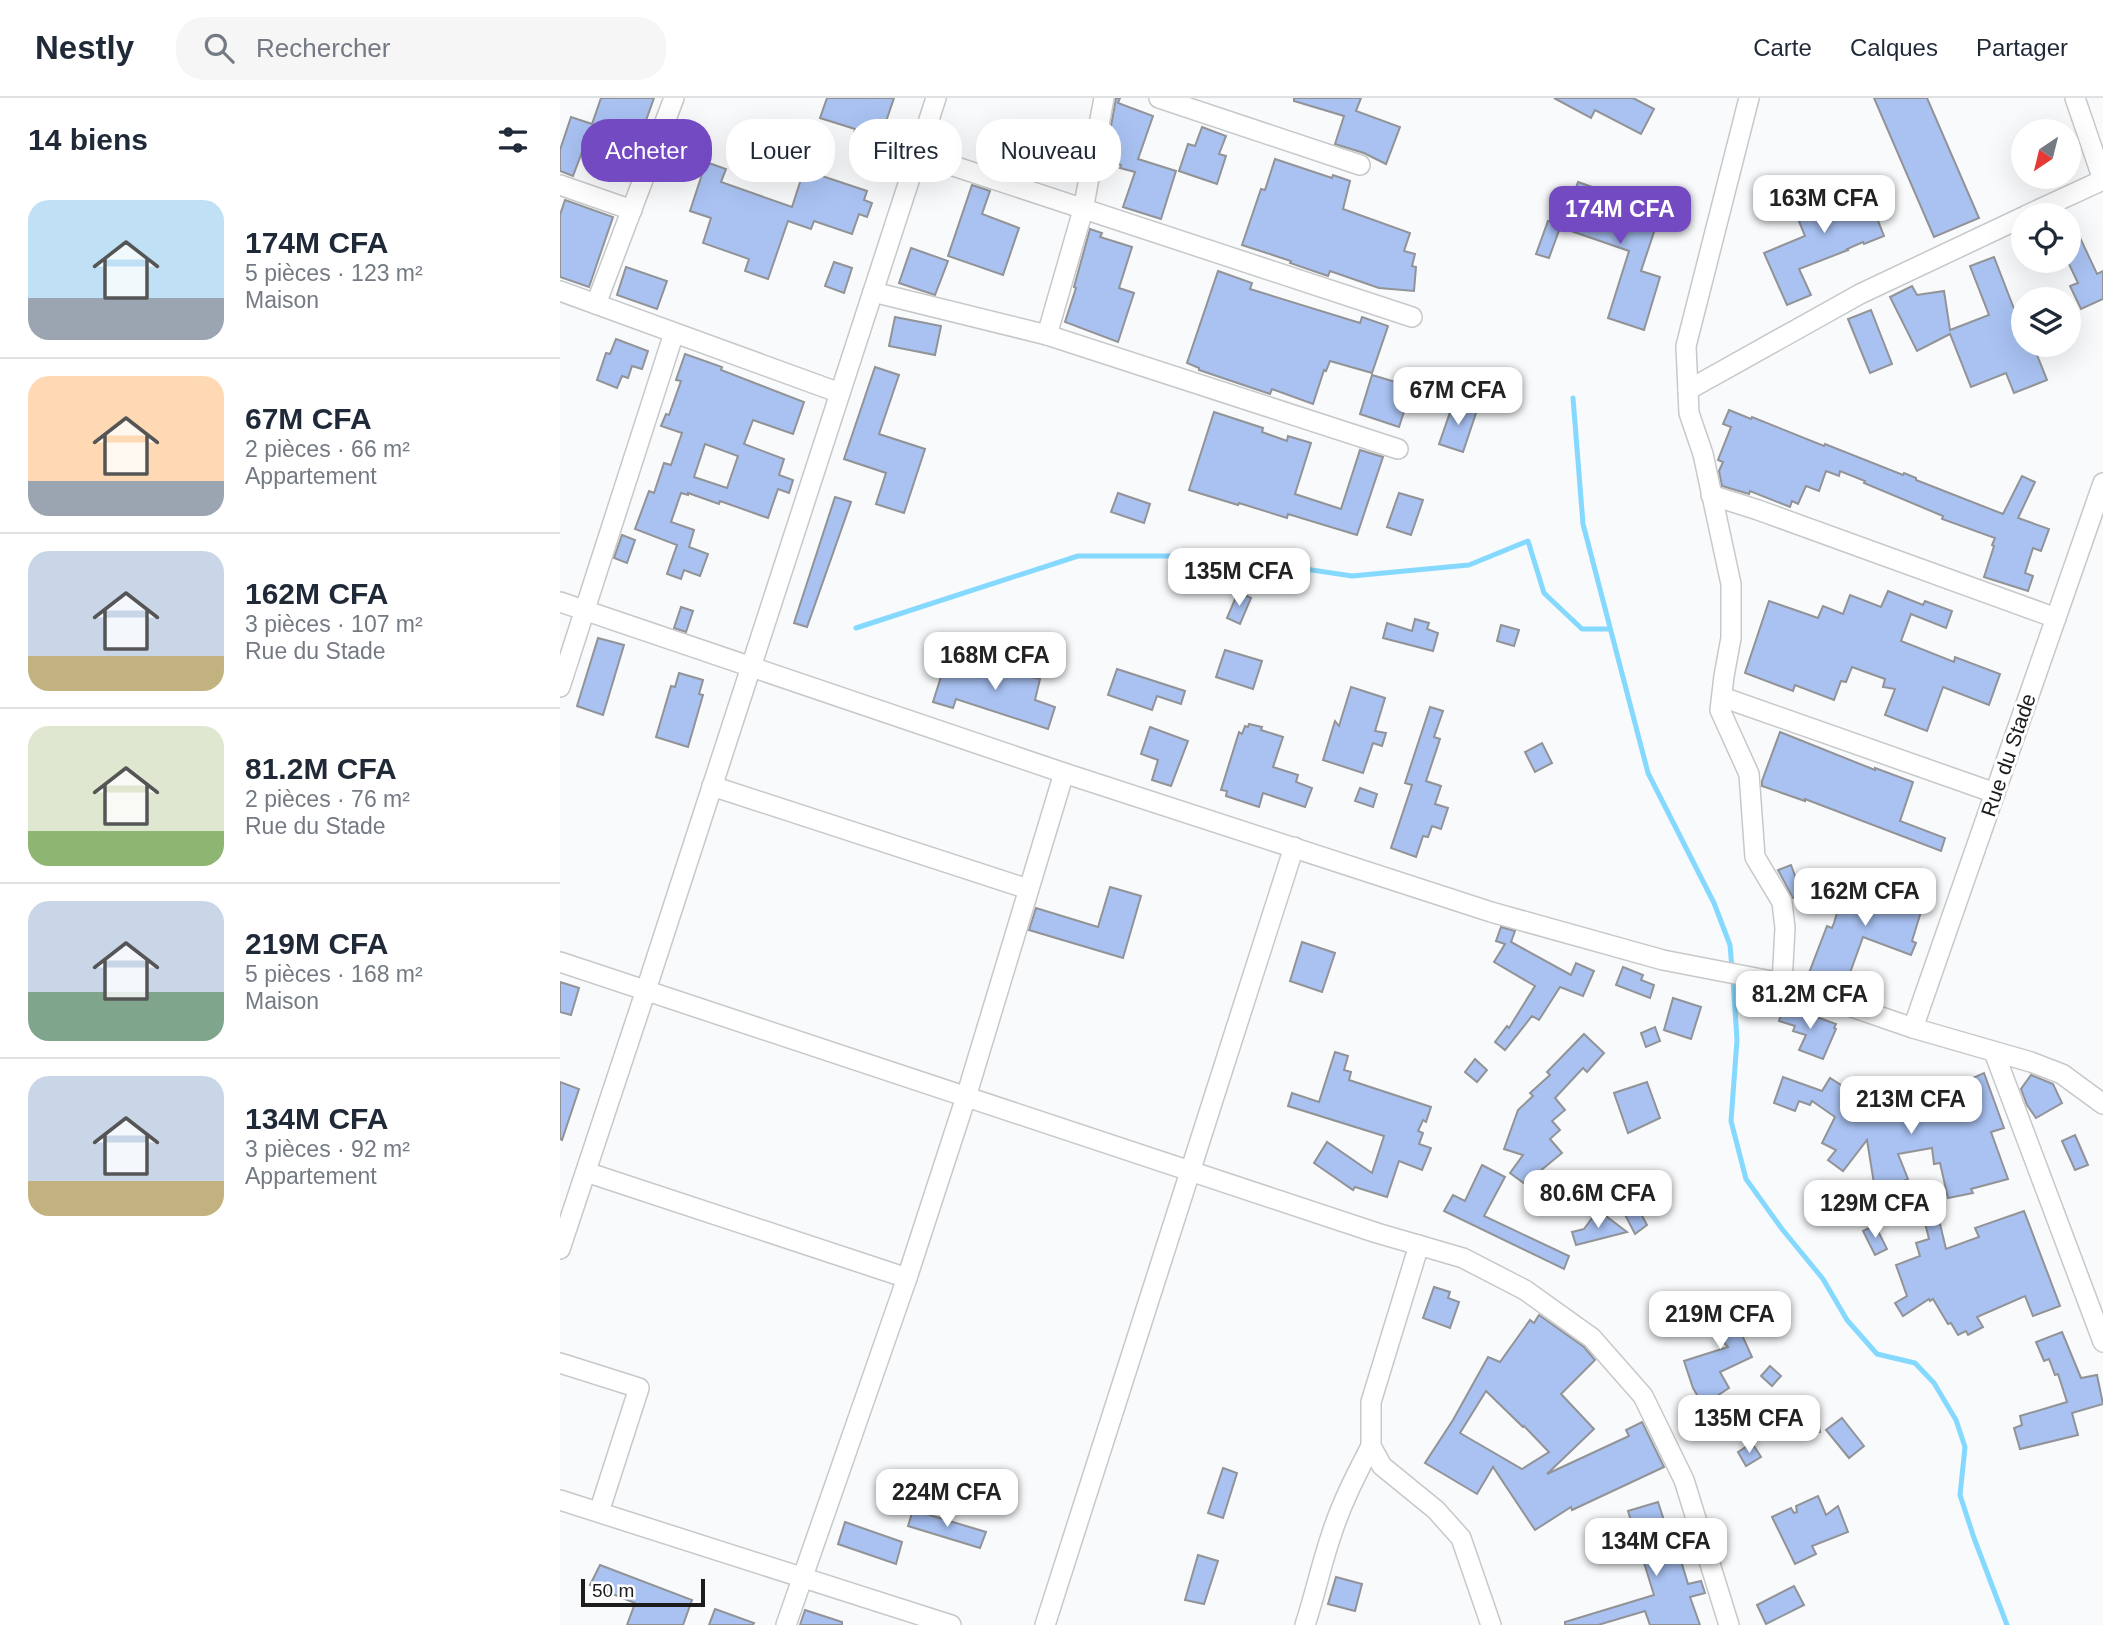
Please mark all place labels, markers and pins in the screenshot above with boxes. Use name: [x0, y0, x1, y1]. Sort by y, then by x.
pin: 163M CFA: [1752, 176, 1896, 235]
pin: 174M CFA: [1548, 186, 1692, 246]
pin: 67M CFA: [1393, 368, 1523, 427]
pin: 135M CFA: [1167, 548, 1311, 608]
pin: 168M CFA: [923, 632, 1067, 692]
pin: 162M CFA: [1793, 868, 1937, 928]
pin: 81.2M CFA: [1730, 972, 1890, 1031]
pin: 213M CFA: [1839, 1076, 1983, 1136]
pin: 80.6M CFA: [1518, 1170, 1678, 1230]
pin: 129M CFA: [1803, 1180, 1947, 1240]
pin: 219M CFA: [1648, 1292, 1792, 1351]
pin: 135M CFA: [1677, 1396, 1821, 1455]
pin: 224M CFA: [875, 1470, 1019, 1529]
pin: 134M CFA: [1584, 1518, 1728, 1578]

